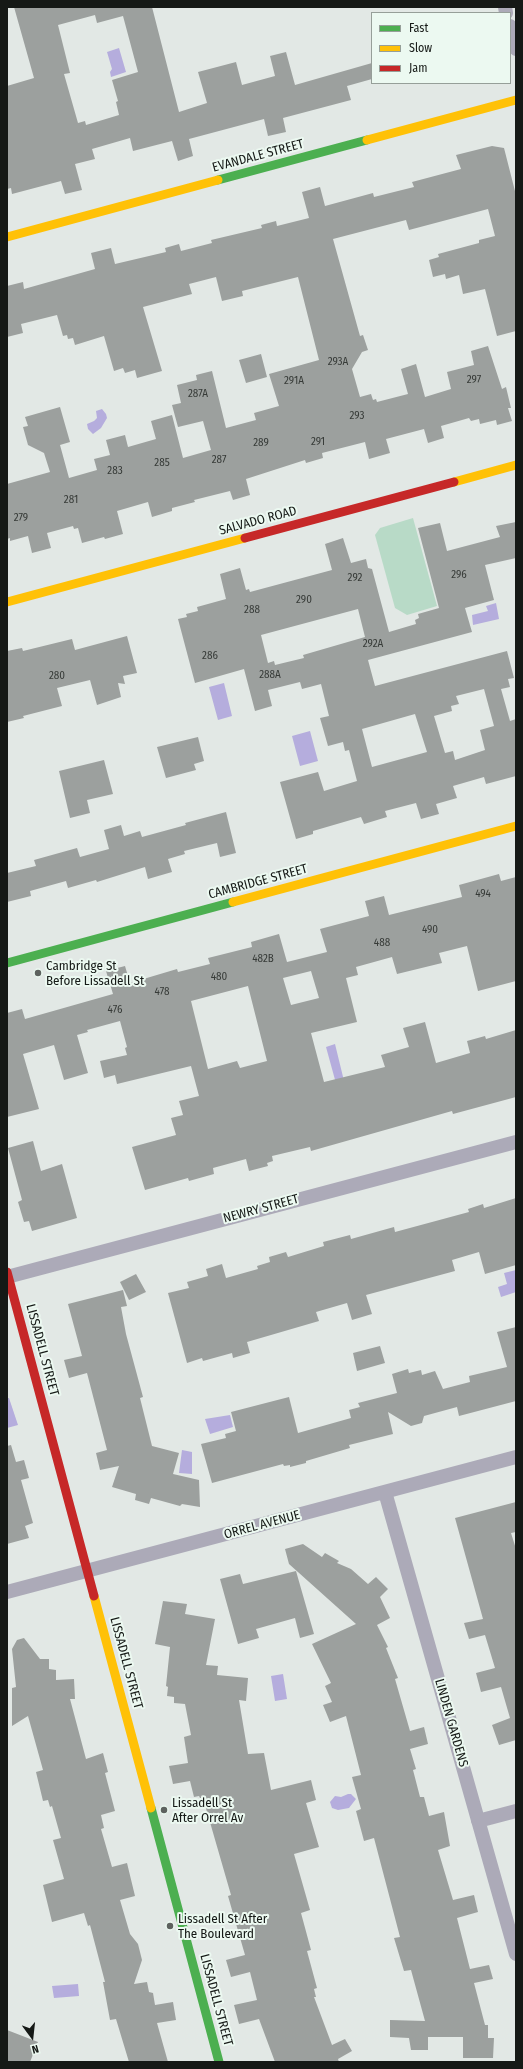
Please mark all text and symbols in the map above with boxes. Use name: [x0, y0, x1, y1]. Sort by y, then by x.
legend: [371, 12, 511, 84]
text: Fast: [409, 21, 428, 35]
text: Slow: [409, 41, 432, 55]
text: Jam: [409, 61, 427, 75]
street label: EVANDALE STREET: [211, 136, 305, 176]
house number: 293A: [328, 355, 348, 369]
house number: 297: [467, 373, 481, 387]
house number: 291A: [284, 374, 304, 388]
house number: 287A: [188, 387, 208, 401]
house number: 293: [350, 409, 364, 423]
house number: 291: [311, 435, 325, 449]
house number: 289: [253, 436, 269, 450]
house number: 287: [212, 453, 226, 467]
house number: 285: [154, 456, 170, 470]
house number: 283: [107, 464, 123, 478]
house number: 281: [64, 493, 78, 507]
street label: SALVADO ROAD: [218, 503, 298, 539]
house number: 279: [14, 511, 28, 525]
house number: 296: [451, 568, 467, 582]
house number: 292: [348, 571, 362, 585]
house number: 290: [296, 593, 312, 607]
house number: 288: [244, 603, 260, 617]
house number: 292A: [363, 637, 383, 651]
house number: 286: [202, 649, 218, 663]
house number: 288A: [259, 668, 281, 682]
house number: 280: [49, 669, 65, 683]
street label: CAMBRIDGE STREET: [207, 861, 309, 903]
house number: 494: [475, 887, 491, 901]
house number: 490: [422, 923, 438, 937]
house number: 488: [374, 936, 390, 950]
house number: 482B: [252, 952, 274, 966]
place label: Cambridge St Before Lissadell St: [46, 958, 144, 989]
marker: Cambridge St Before Lissadell St: [33, 968, 43, 978]
house number: 480: [211, 970, 227, 984]
house number: 478: [155, 985, 169, 999]
house number: 476: [108, 1003, 122, 1017]
street label: NEWRY STREET: [222, 1191, 300, 1227]
street label: LISSADELL STREET: [22, 1302, 62, 1398]
street label: ORREL AVENUE: [222, 1507, 302, 1543]
street label: LISSADELL STREET: [106, 1615, 146, 1711]
street label: LINDEN GARDENS: [431, 1677, 471, 1769]
place label: Lissadell St After Orrel Av: [172, 1795, 243, 1826]
marker: Lissadell St After Orrel Av: [159, 1805, 169, 1815]
place label: Lissadell St After The Boulevard: [178, 1911, 267, 1942]
marker: Lissadell St After The Boulevard: [165, 1921, 175, 1931]
street label: LISSADELL STREET: [196, 1952, 236, 2048]
north arrow: [12, 2017, 52, 2057]
text: N: [30, 2042, 40, 2056]

